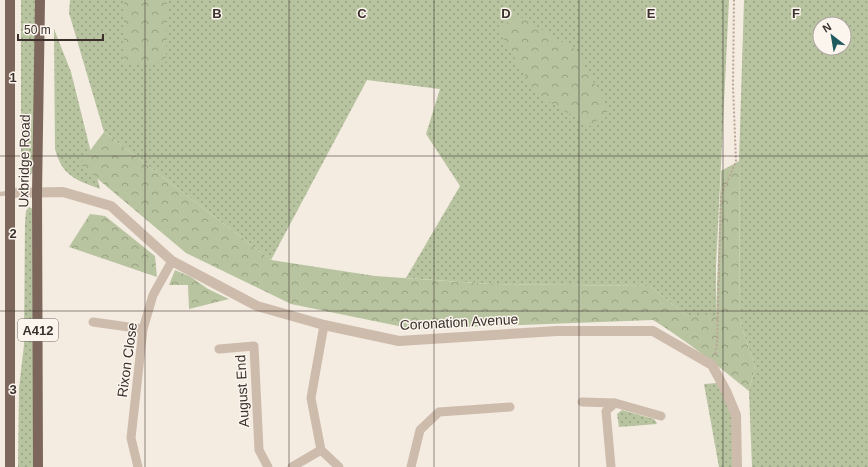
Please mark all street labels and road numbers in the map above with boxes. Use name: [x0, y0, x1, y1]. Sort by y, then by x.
street label: Uxbridge Road: [15, 114, 33, 208]
street label: Coronation Avenue: [399, 311, 519, 333]
road number: A412: [18, 319, 58, 341]
street label: Rixon Close: [114, 321, 140, 398]
street label: August End: [232, 354, 252, 428]

